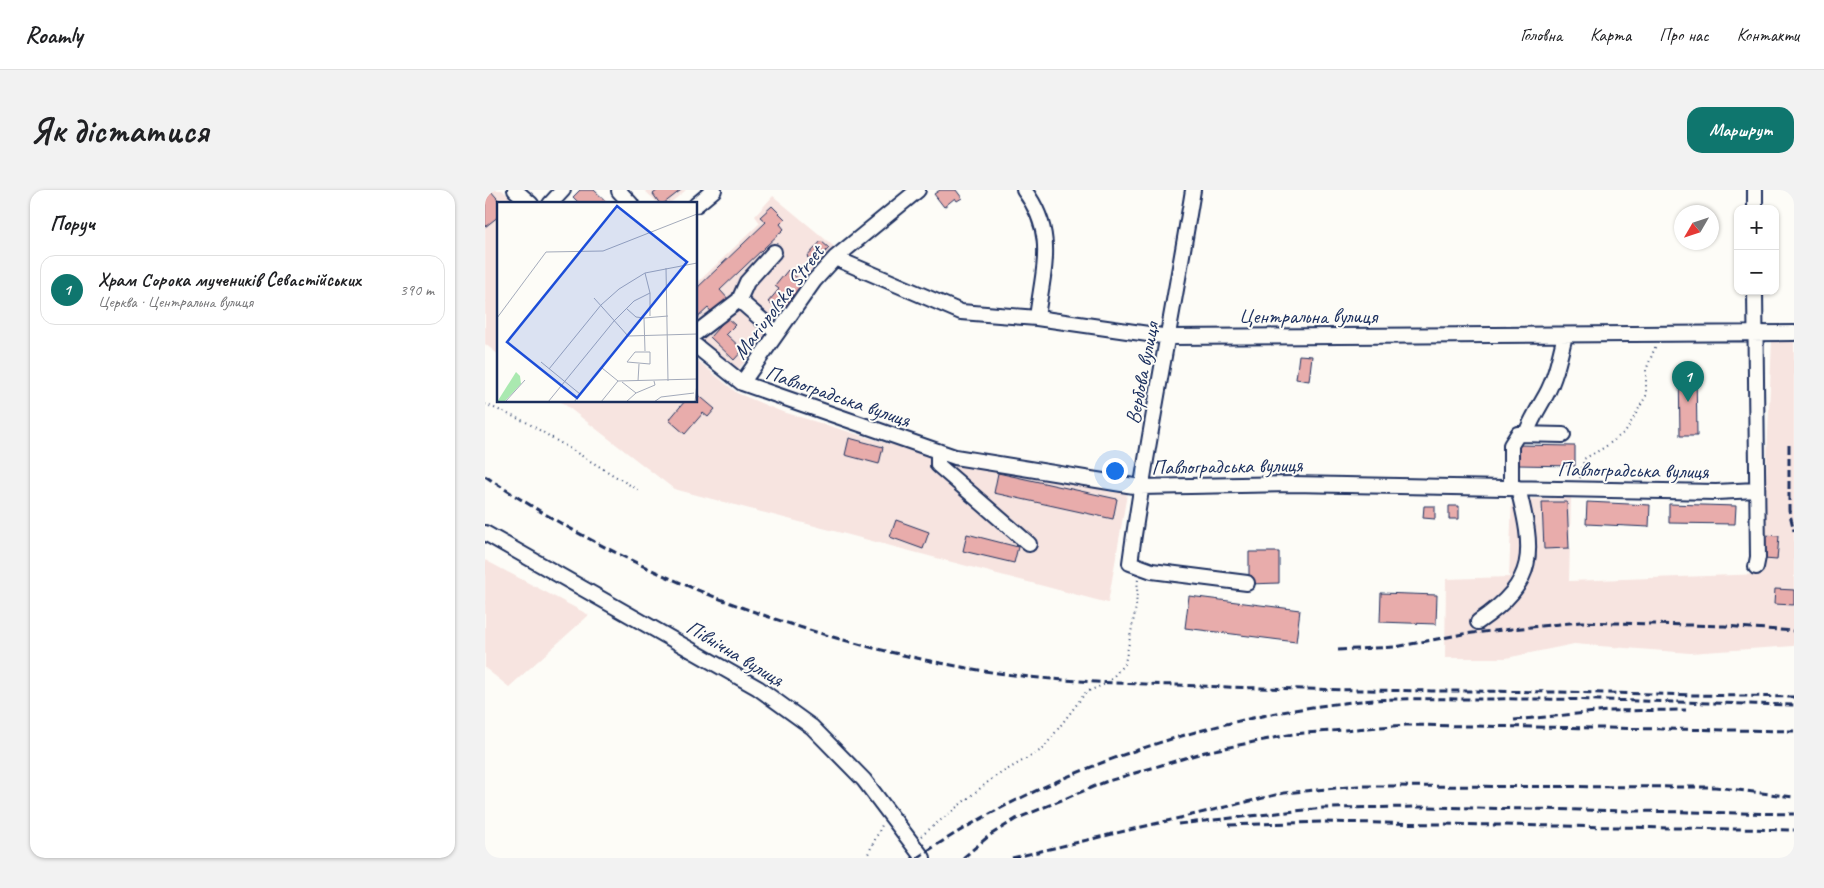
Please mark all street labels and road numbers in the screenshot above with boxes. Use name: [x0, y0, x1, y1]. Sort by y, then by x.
street label: Mariupolska Street: [727, 238, 831, 364]
street label: Центральна вулиця: [1239, 303, 1379, 329]
street label: Вербова вулиця: [1119, 318, 1165, 426]
street label: Павлоградська вулиця: [762, 359, 915, 433]
street label: Павлоградська вулиця: [1151, 452, 1304, 480]
street label: Павлоградська вулиця: [1557, 456, 1710, 484]
street label: Північна вулиця: [682, 614, 790, 693]

